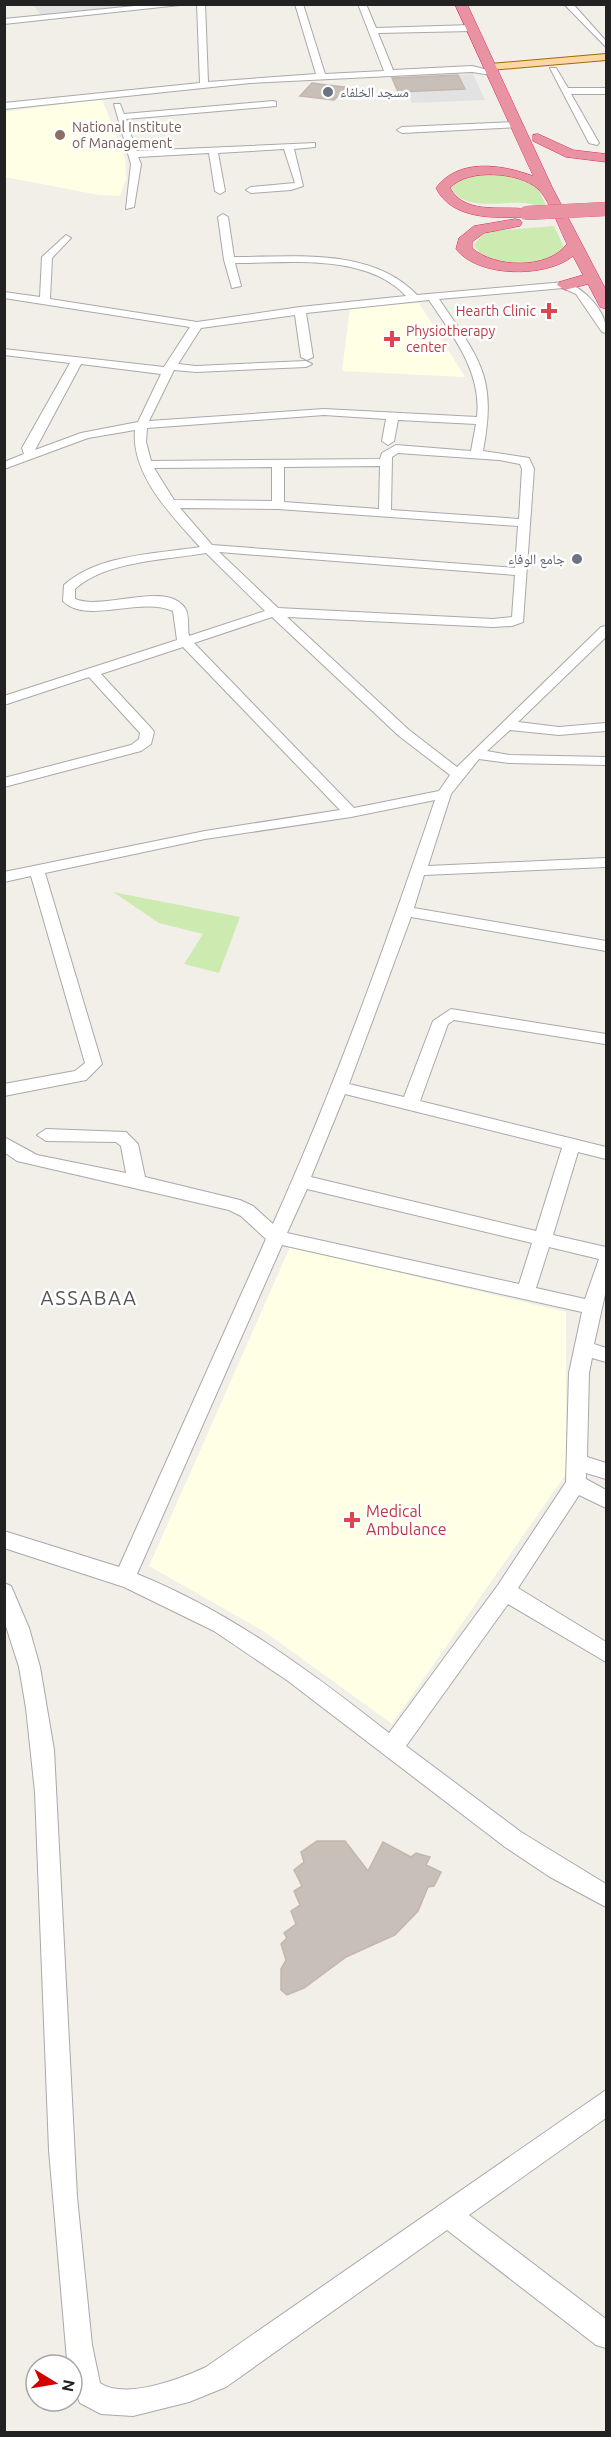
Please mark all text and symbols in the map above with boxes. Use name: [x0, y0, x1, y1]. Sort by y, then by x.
place label: مسجد الخلفاء: [340, 84, 409, 100]
marker: مسجد الخلفاء: [321, 85, 335, 99]
place label: National Institute of Management: [72, 119, 182, 151]
marker: National Institute of Management: [53, 128, 67, 142]
marker: Hearth Clinic: [540, 302, 558, 320]
place label: Hearth Clinic: [456, 303, 536, 319]
place label: Physiotherapy center: [406, 323, 496, 355]
marker: Physiotherapy center: [383, 330, 401, 348]
place label: جامع الوفاء: [508, 551, 565, 569]
marker: جامع الوفاء: [570, 552, 584, 566]
district label: ASSABAA: [40, 1286, 138, 1309]
place label: Medical Ambulance: [366, 1502, 447, 1538]
marker: Medical Ambulance: [343, 1511, 361, 1529]
north arrow: [24, 2353, 84, 2413]
text: N: [59, 2378, 79, 2393]

